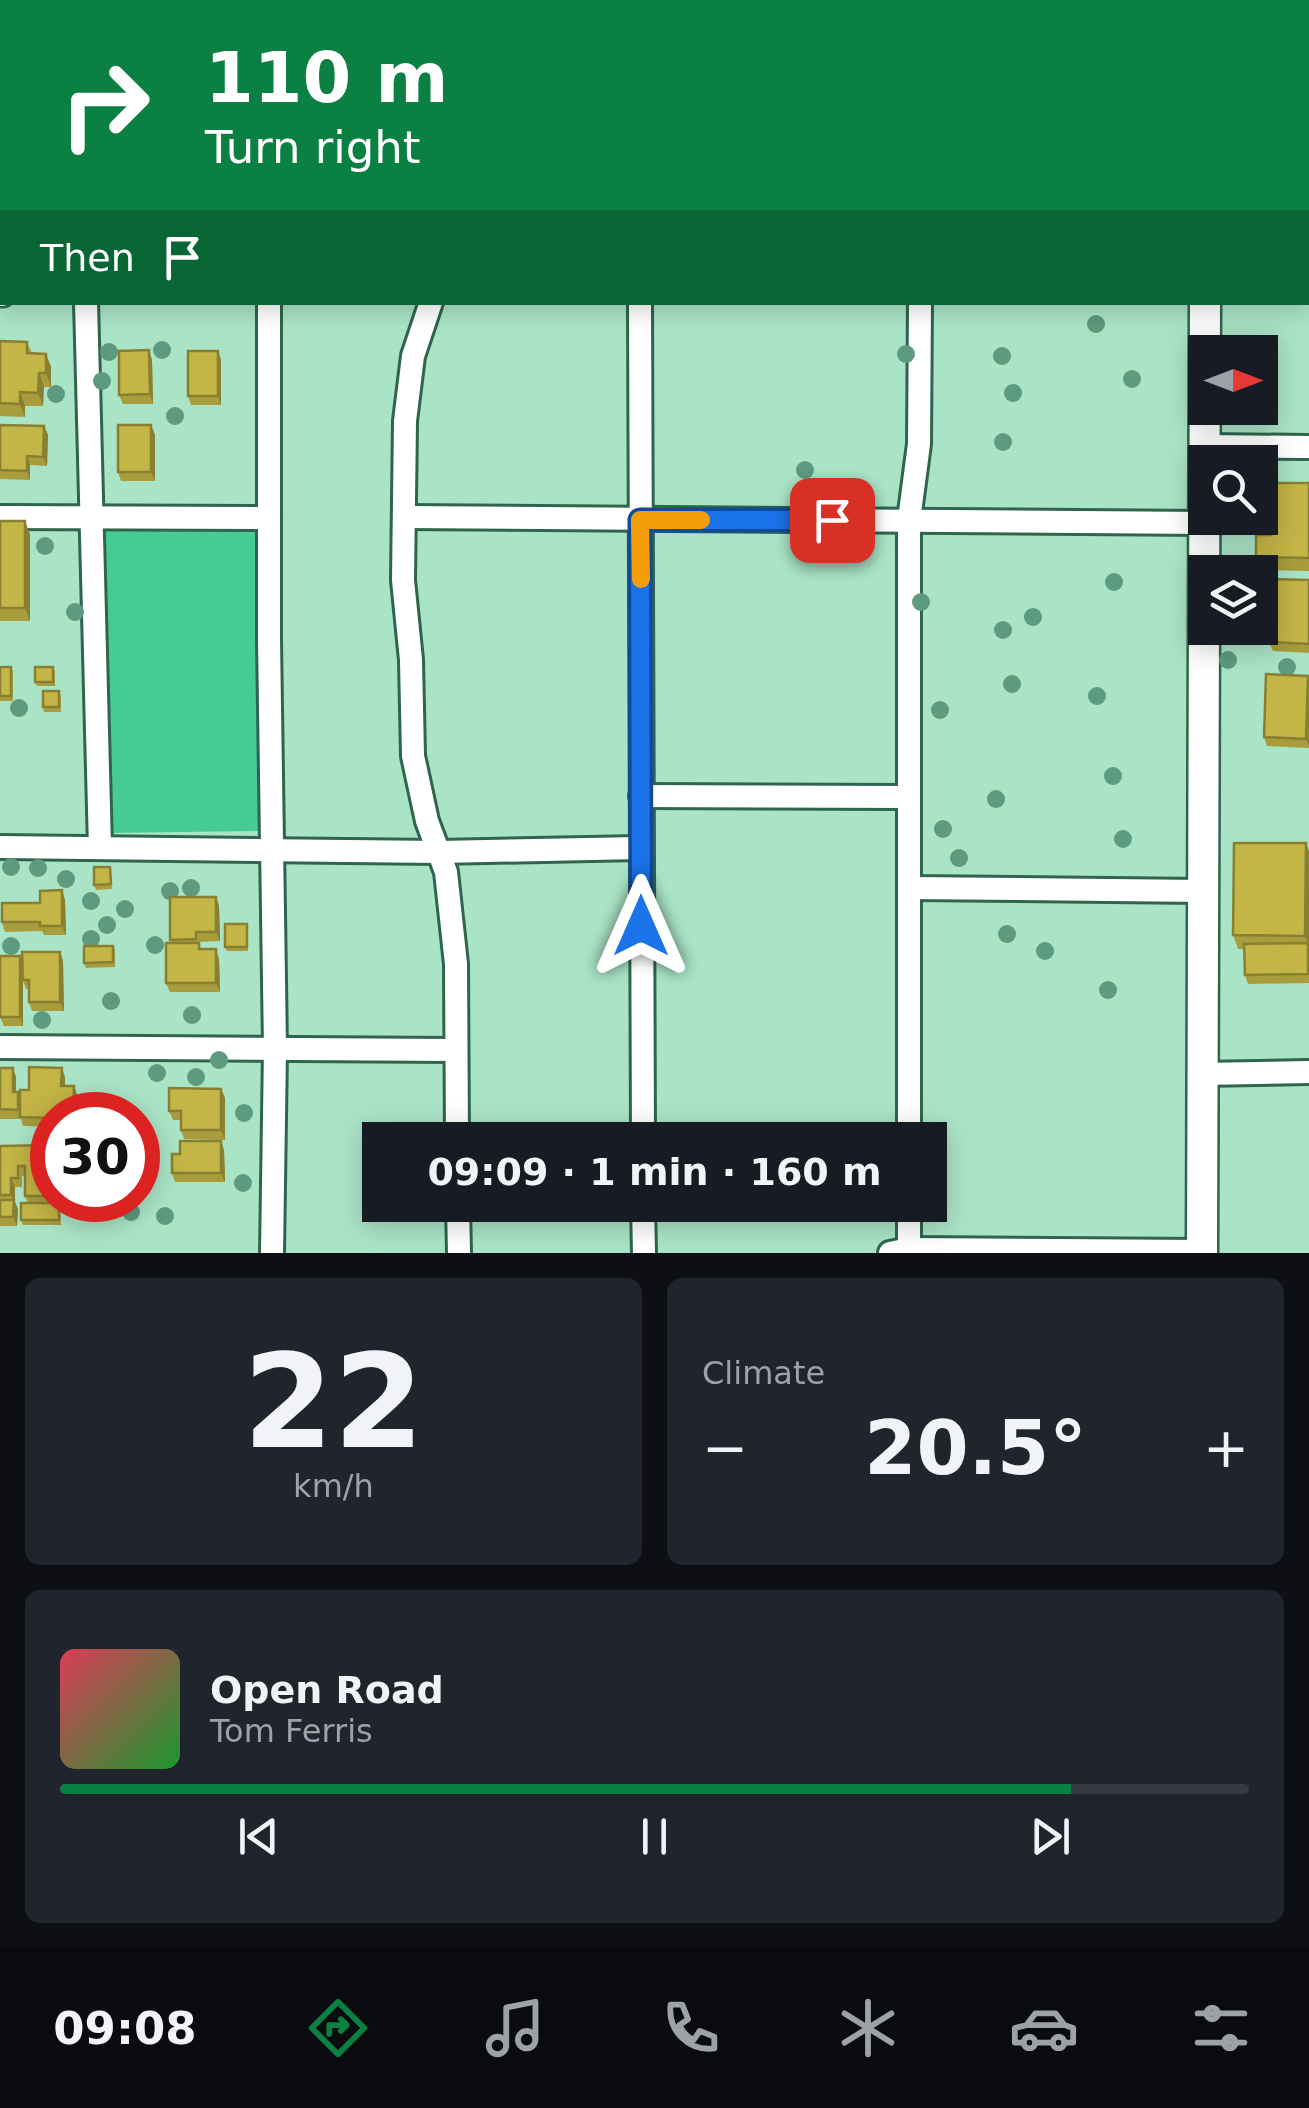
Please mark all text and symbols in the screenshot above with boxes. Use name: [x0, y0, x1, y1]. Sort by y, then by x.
text: 110 m: [205, 37, 448, 119]
icon: right: [40, 40, 170, 170]
text: Turn right: [205, 121, 420, 174]
icon: arrive: [155, 230, 210, 285]
text: Then: [40, 236, 135, 280]
north arrow: [1188, 335, 1278, 425]
map controls: [1188, 335, 1278, 645]
button: search: [1188, 445, 1278, 535]
pin: [790, 478, 875, 563]
icon: arrive: [805, 493, 860, 548]
button: layers: [1188, 555, 1278, 645]
position arrow: [589, 874, 693, 978]
speed limit sign: 30: [30, 1092, 160, 1222]
text: 09:09 · 1 min · 160 m: [427, 1150, 882, 1194]
text: 22: [243, 1326, 424, 1478]
text: Climate: [702, 1354, 825, 1392]
text: 20.5°: [864, 1404, 1087, 1492]
text: −: [702, 1416, 748, 1480]
text: +: [1203, 1416, 1249, 1480]
text: km/h: [293, 1467, 374, 1505]
text: Open Road: [210, 1668, 444, 1712]
text: Tom Ferris: [210, 1712, 373, 1750]
icon: previous: [231, 1809, 286, 1864]
icon: pause: [627, 1809, 682, 1864]
icon: next: [1023, 1809, 1078, 1864]
icon: directions: [303, 1993, 373, 2063]
icon: music: [480, 1993, 550, 2063]
icon: phone: [656, 1993, 726, 2063]
icon: climate: [833, 1993, 903, 2063]
icon: car: [1009, 1993, 1079, 2063]
icon: filters: [1186, 1993, 1256, 2063]
text: 09:08: [53, 2002, 197, 2055]

